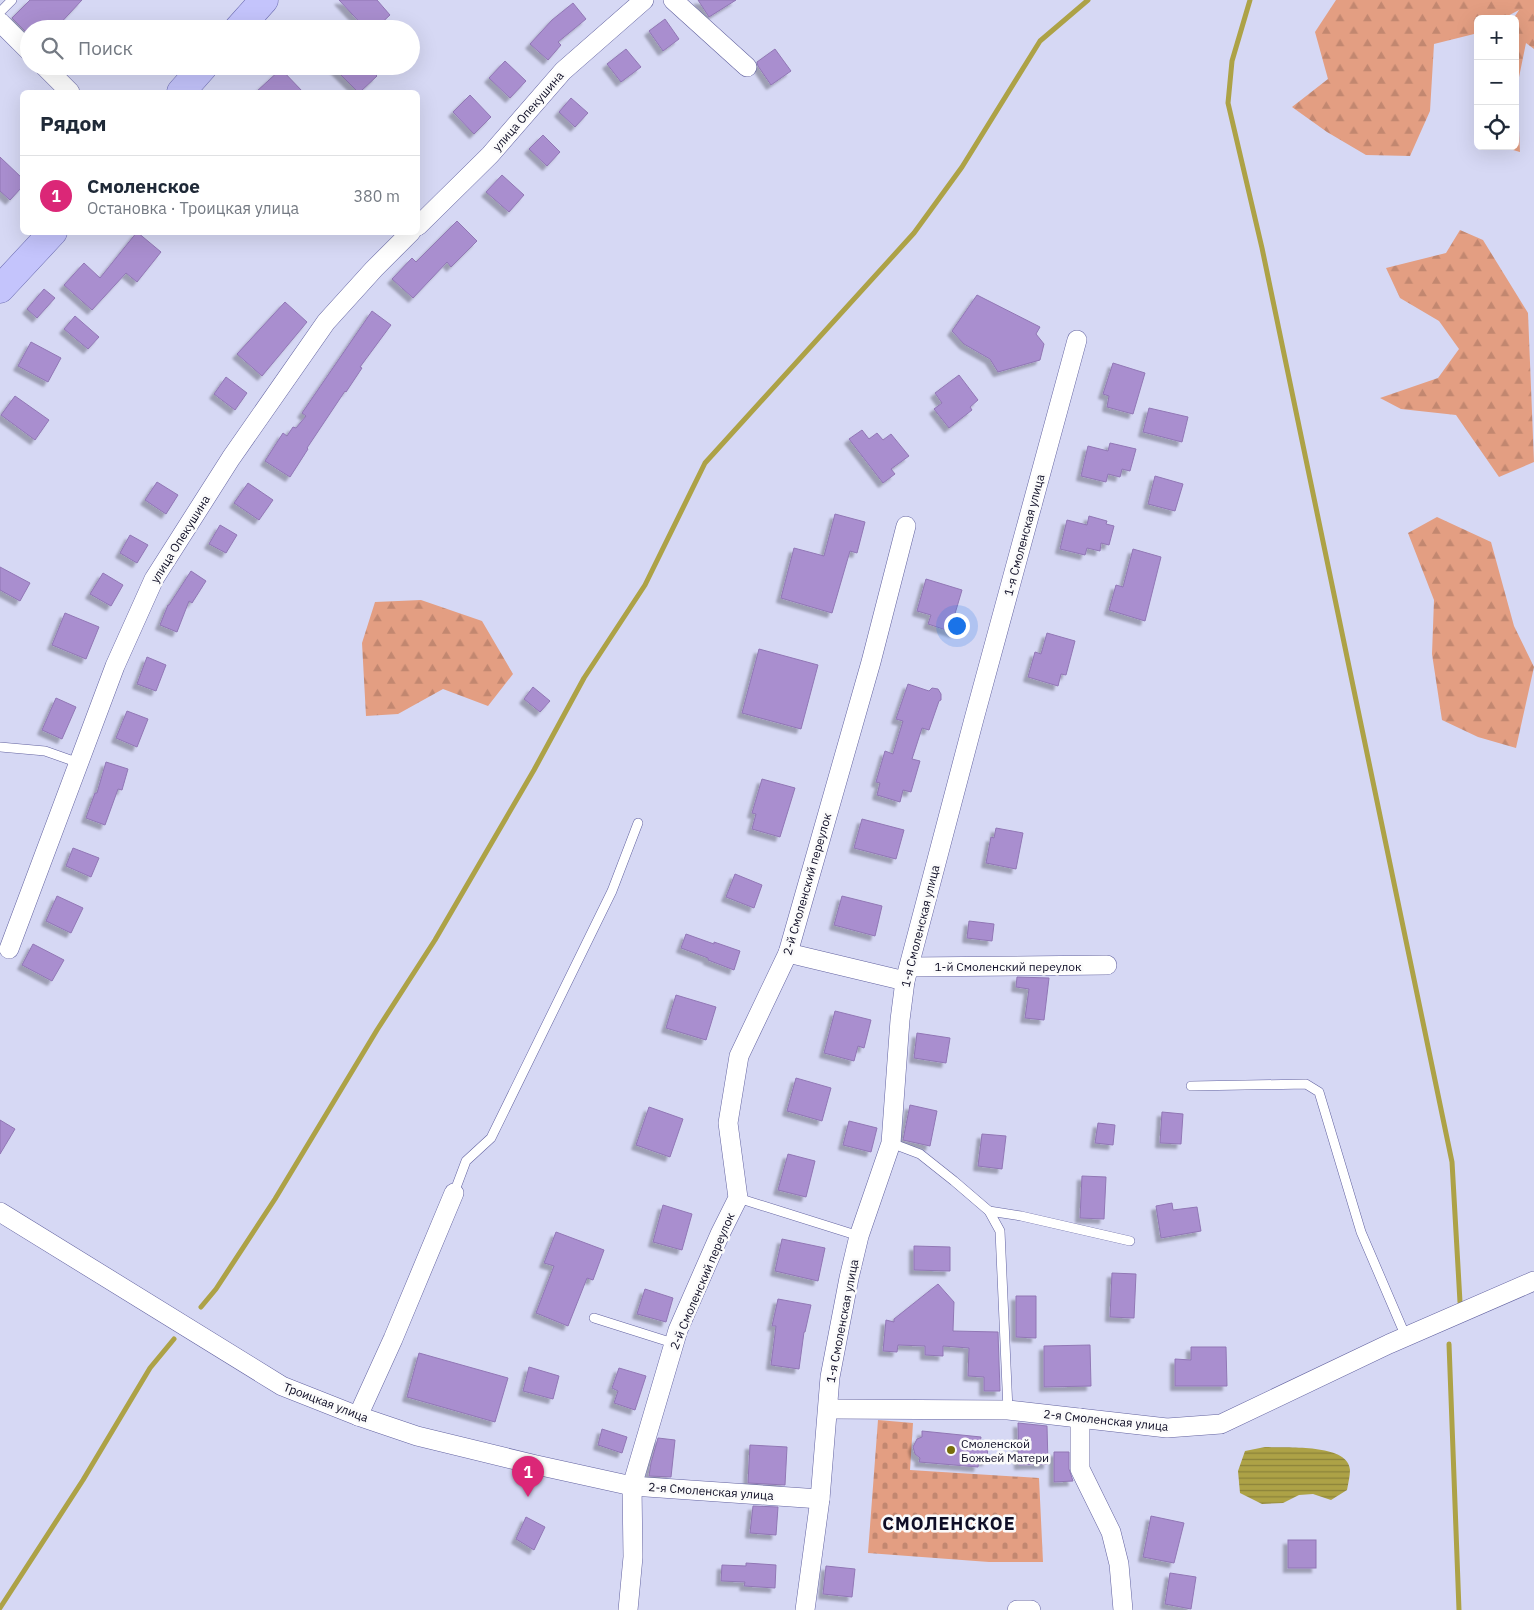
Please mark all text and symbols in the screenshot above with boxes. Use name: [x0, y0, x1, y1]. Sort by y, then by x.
map controls: [1474, 15, 1519, 150]
button: +: [1474, 15, 1519, 60]
search box: [20, 20, 420, 75]
icon: search: [38, 34, 66, 62]
text: Поиск: [78, 36, 133, 60]
button: −: [1474, 60, 1519, 105]
street label: улица Опекушина: [489, 68, 567, 154]
button: locate: [1474, 105, 1519, 150]
text: Рядом: [40, 109, 107, 137]
text: Смоленское: [87, 174, 200, 198]
text: 1: [51, 186, 61, 206]
text: 380 m: [353, 186, 400, 206]
text: Остановка · Троицкая улица: [87, 198, 299, 218]
street label: 1-я Смоленская улица: [1001, 472, 1048, 598]
street label: улица Опекушина: [147, 492, 213, 586]
your location: [944, 613, 970, 639]
street label: 2-й Смоленский переулок: [780, 811, 835, 957]
street label: 1-я Смоленская улица: [898, 863, 943, 989]
street label: 1-й Смоленский переулок: [934, 959, 1082, 974]
street label: 2-й Смоленский переулок: [666, 1210, 738, 1352]
street label: 1-я Смоленская улица: [823, 1257, 861, 1384]
street label: Троицкая улица: [281, 1379, 371, 1425]
street label: 2-я Смоленская улица: [1043, 1406, 1170, 1434]
place label: Смоленской Божьей Матери: [961, 1436, 1049, 1465]
marker: Смоленской Божьей Матери: [945, 1444, 957, 1456]
pin: 1: [512, 1456, 544, 1497]
street label: 2-я Смоленская улица: [648, 1479, 775, 1503]
district label: СМОЛЕНСКОЕ: [882, 1512, 1016, 1535]

